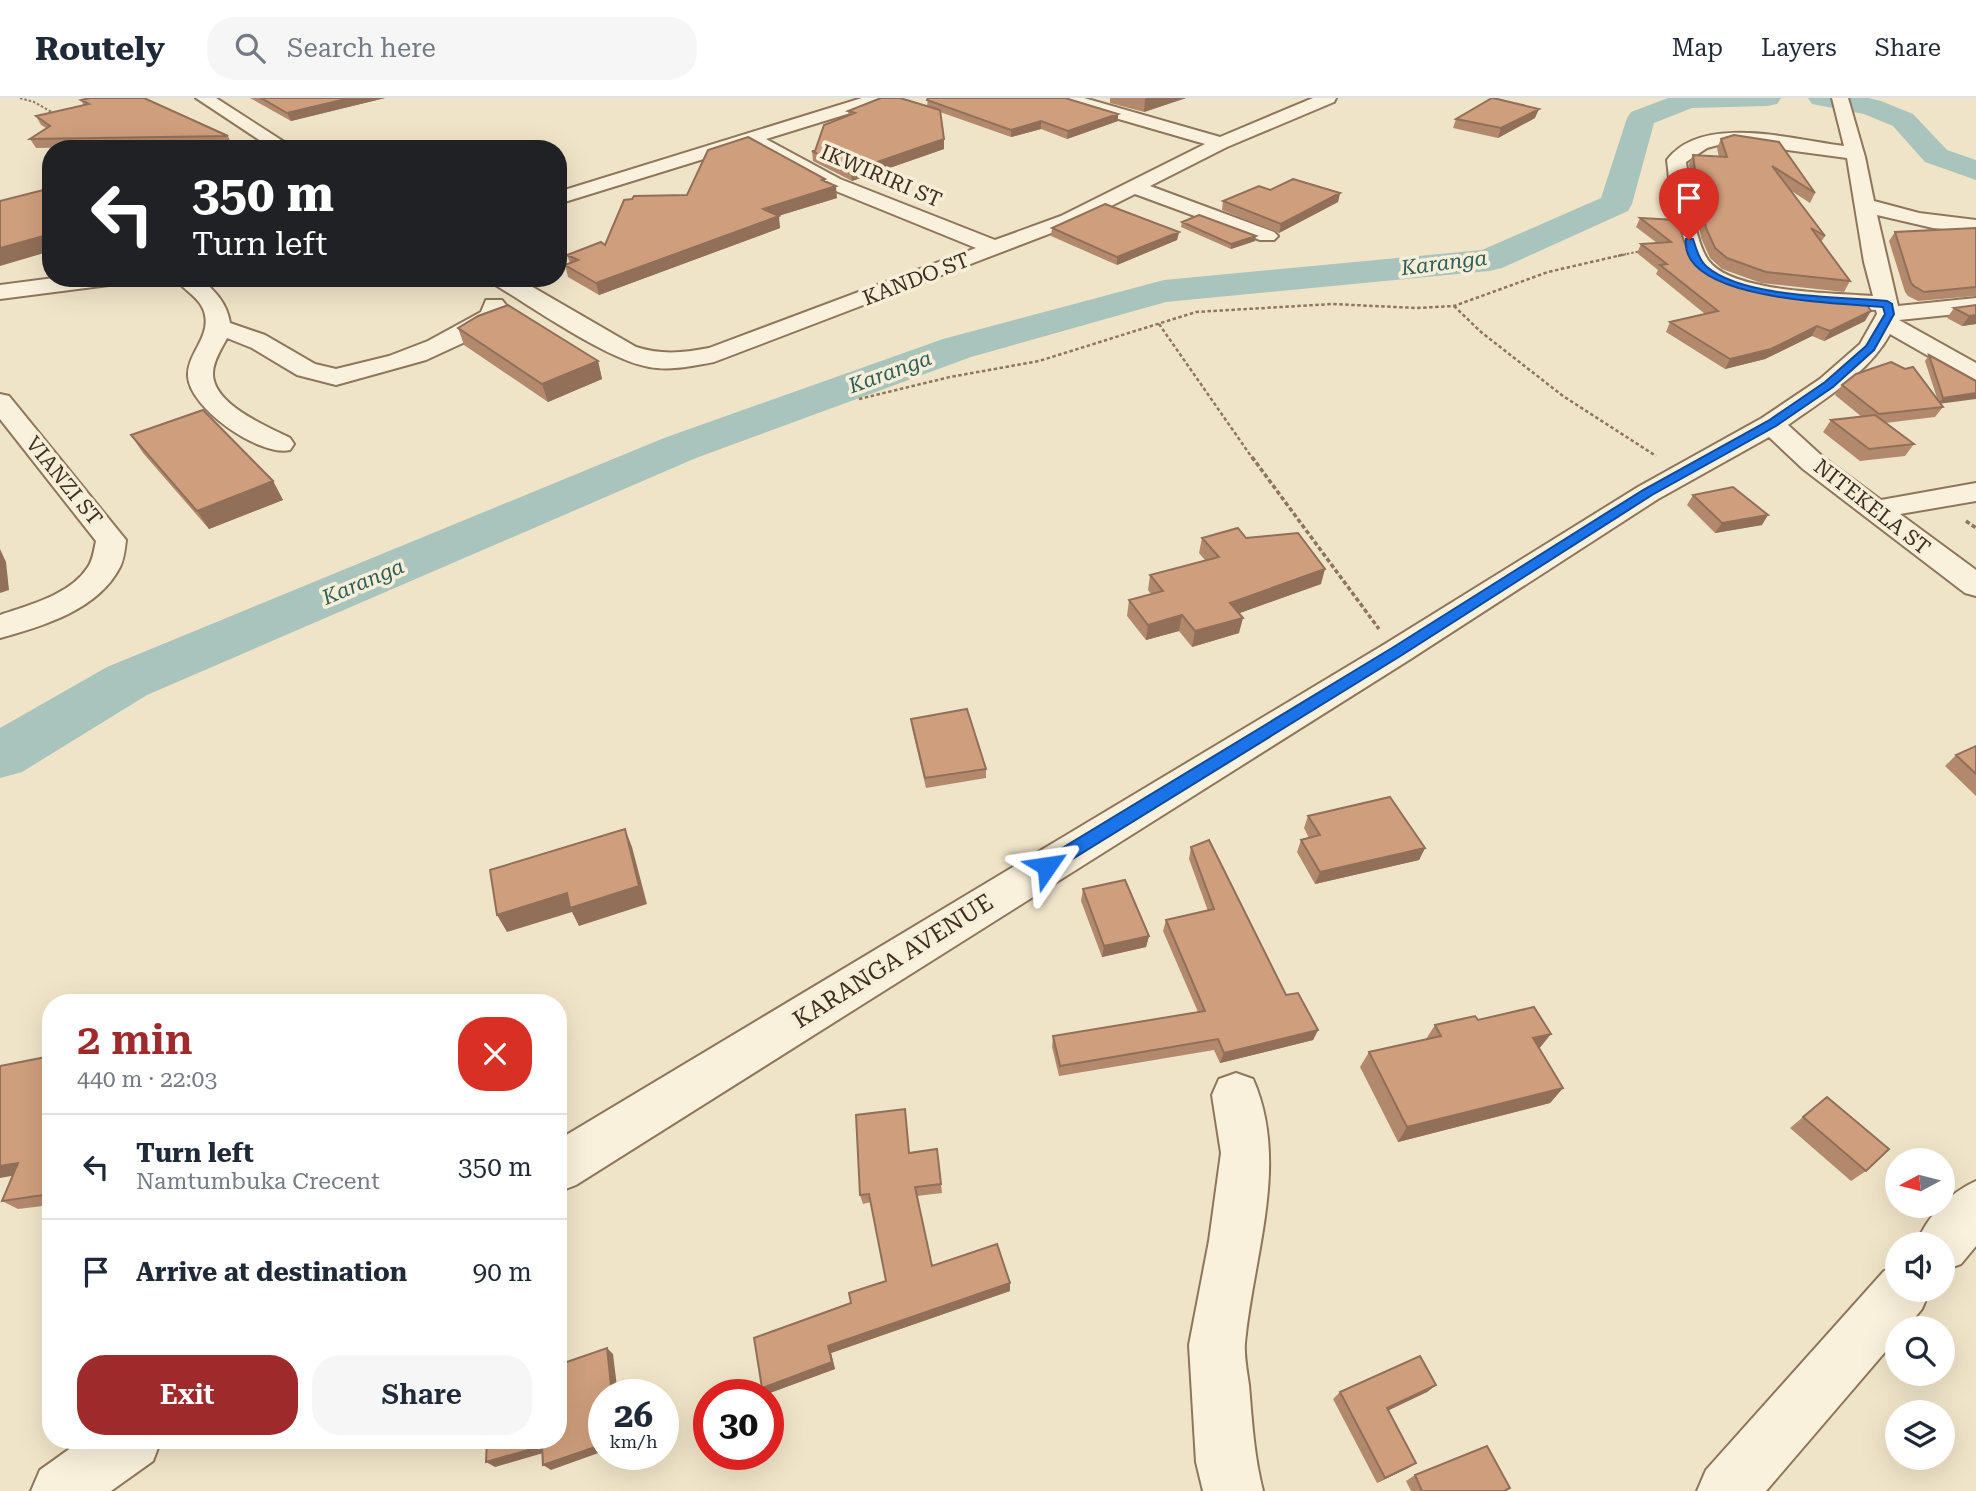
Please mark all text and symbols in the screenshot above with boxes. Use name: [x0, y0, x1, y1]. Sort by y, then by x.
search box: [207, 17, 697, 80]
text: Routely: [35, 29, 165, 68]
icon: search: [231, 29, 269, 67]
text: Search here: [287, 33, 436, 63]
text: Map: [1672, 34, 1723, 62]
text: Layers: [1761, 34, 1837, 62]
text: Share: [1875, 34, 1941, 62]
street label: IKWIRIRI ST: [817, 140, 945, 212]
text: 350 m: [192, 166, 334, 223]
icon: left: [77, 168, 168, 259]
pin: [1659, 168, 1719, 240]
icon: arrive: [1670, 179, 1708, 217]
text: Turn left: [192, 225, 327, 263]
water label: Karanga: [1399, 246, 1488, 280]
street label: KANDO ST: [859, 248, 973, 310]
water label: Karanga: [844, 346, 935, 398]
street label: VIANZI ST: [21, 432, 107, 530]
street label: NITEKELA ST: [1809, 454, 1935, 560]
water label: Karanga: [318, 554, 408, 610]
position arrow: [1010, 829, 1084, 903]
street label: KARANGA AVENUE: [788, 888, 998, 1034]
text: 2 min: [77, 1015, 193, 1064]
button: close: [458, 1017, 532, 1091]
text: 440 m · 22:03: [77, 1066, 217, 1093]
text: Turn left: [136, 1138, 254, 1168]
icon: left: [77, 1148, 115, 1186]
north arrow: [1885, 1148, 1955, 1218]
map controls: [1885, 1148, 1955, 1470]
text: 350 m: [458, 1152, 532, 1182]
text: Namtumbuka Crecent: [136, 1168, 380, 1195]
button: sound: [1885, 1232, 1955, 1302]
icon: arrive: [77, 1253, 115, 1291]
text: Arrive at destination: [136, 1257, 407, 1287]
text: 90 m: [473, 1257, 532, 1287]
button: search: [1885, 1316, 1955, 1386]
button: Exit: [77, 1355, 298, 1435]
button: Share: [312, 1355, 532, 1435]
speed limit sign: 30: [693, 1379, 784, 1470]
text: 26: [614, 1395, 653, 1436]
button: layers: [1885, 1400, 1955, 1470]
text: km/h: [609, 1431, 658, 1452]

